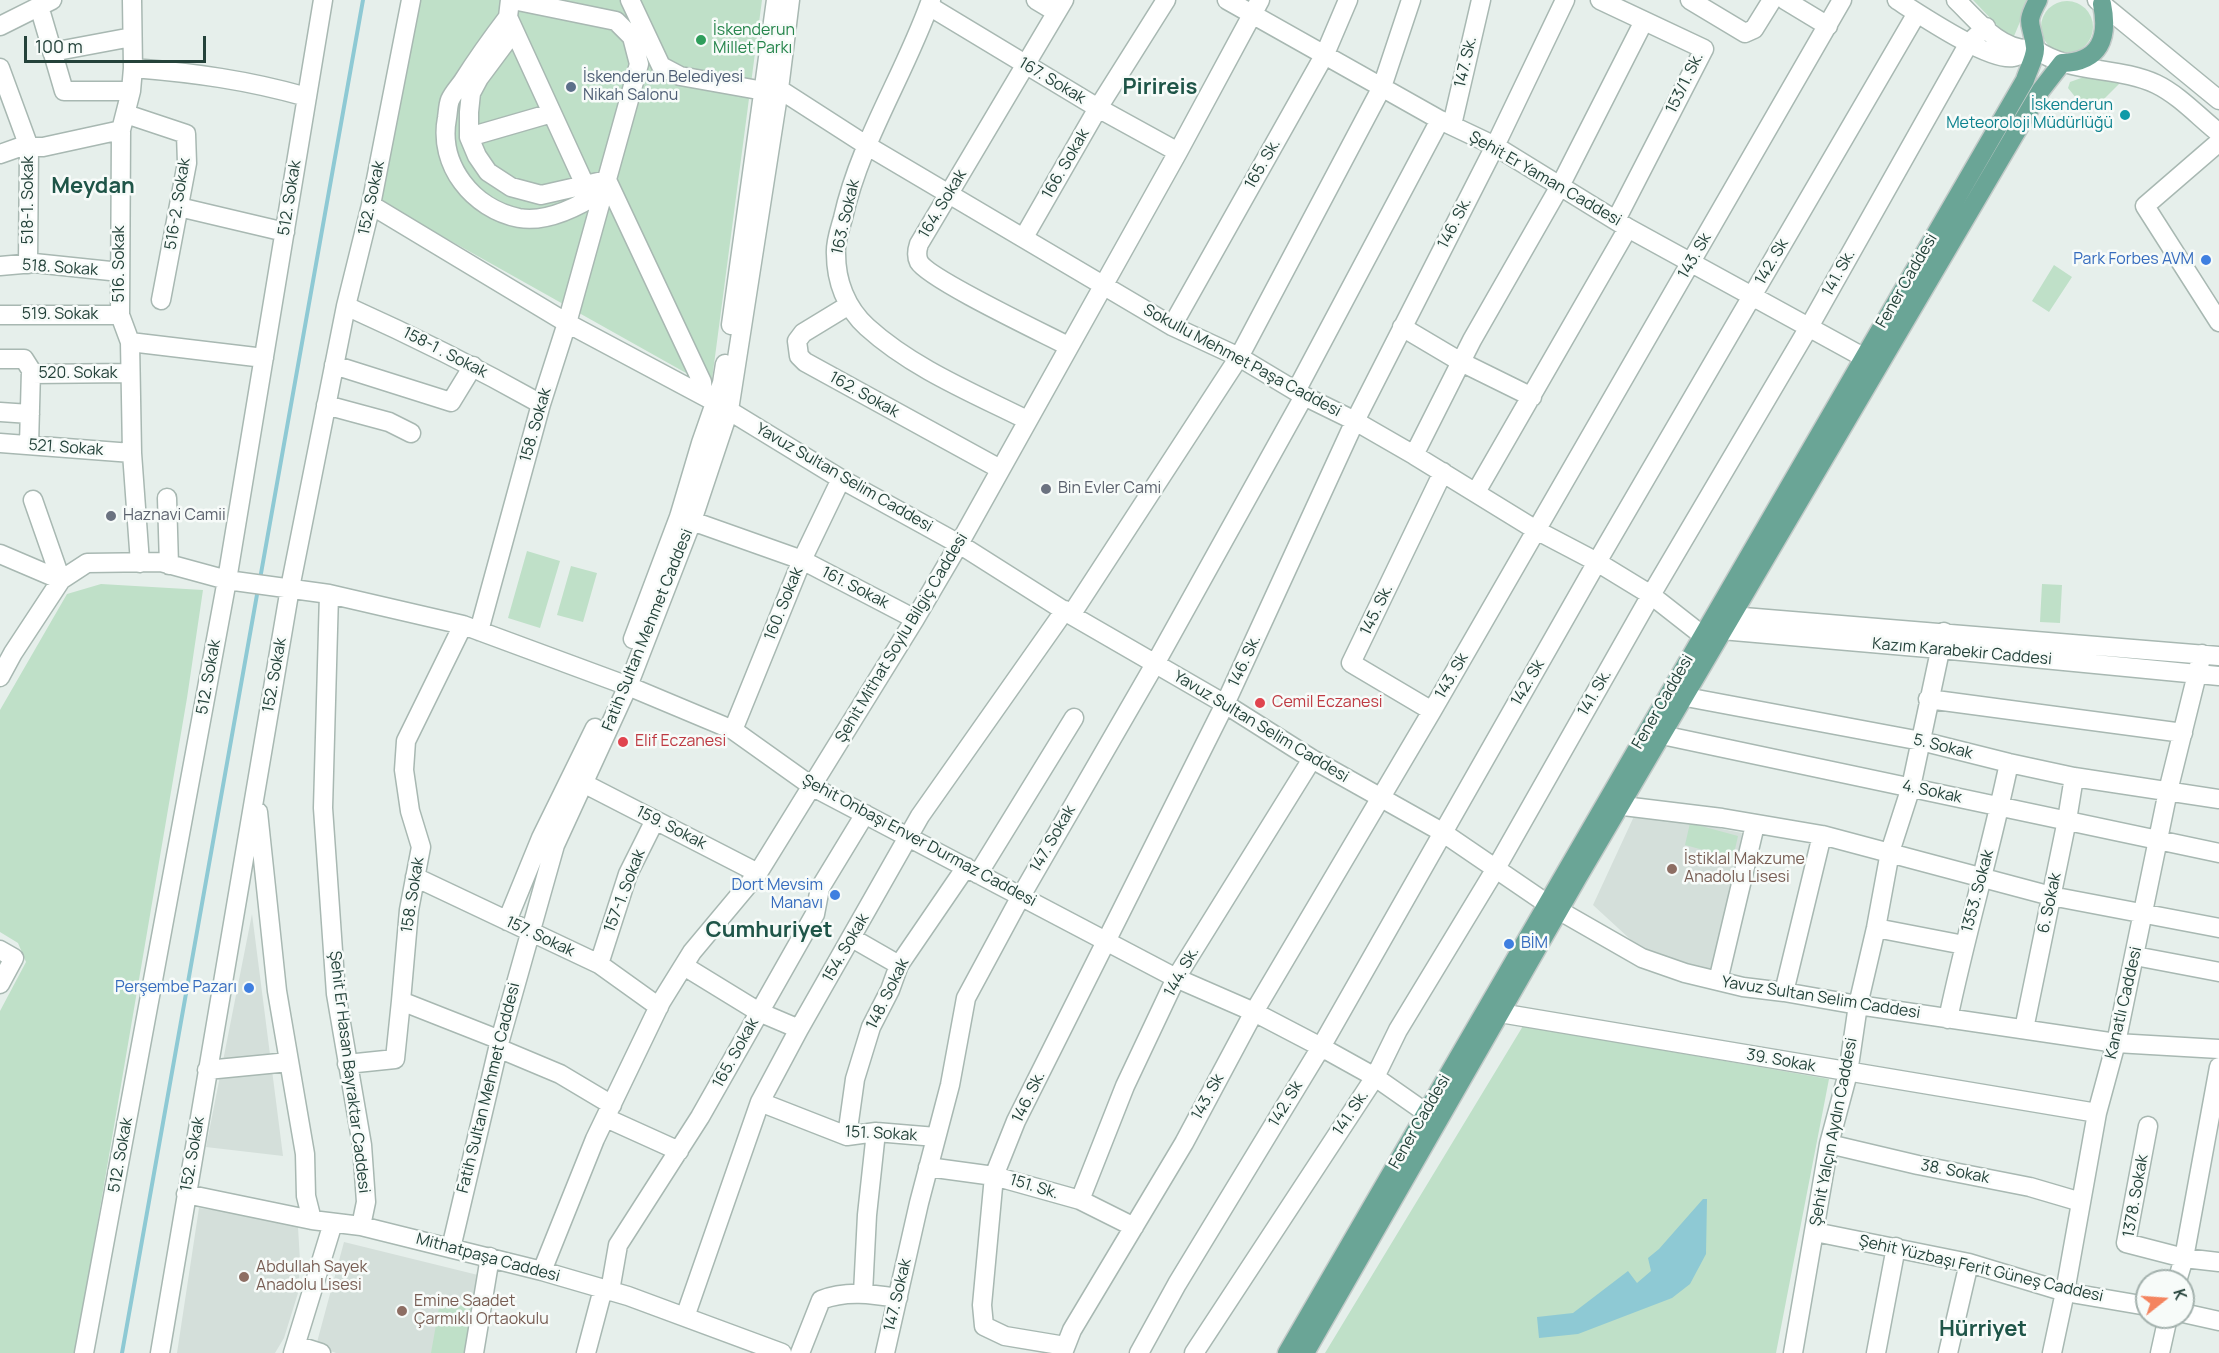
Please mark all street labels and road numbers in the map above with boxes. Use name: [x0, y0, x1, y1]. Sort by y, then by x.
street label: 147. Sk.: [1451, 35, 1481, 89]
street label: 153/1. Sk.: [1662, 49, 1708, 117]
street label: 167. Sokak: [1015, 54, 1089, 108]
street label: 166. Sokak: [1038, 126, 1094, 202]
street label: Şehit Er Yaman Caddesi: [1465, 128, 1625, 230]
street label: 165. Sk.: [1241, 136, 1285, 192]
street label: 518-1. Sokak: [19, 156, 39, 244]
street label: 516-2. Sokak: [161, 157, 195, 251]
street label: 512. Sokak: [275, 159, 305, 237]
street label: 152. Sokak: [355, 159, 389, 237]
street label: 164. Sokak: [915, 166, 971, 242]
street label: 163. Sokak: [828, 178, 864, 256]
street label: 146. Sk.: [1434, 194, 1476, 252]
street label: 516. Sokak: [110, 226, 130, 302]
street label: 143. Sk: [1674, 230, 1716, 282]
street label: Fener Caddesi: [1872, 231, 1942, 331]
street label: 142. Sk: [1751, 236, 1793, 288]
street label: 141. Sk.: [1818, 246, 1860, 300]
street label: 518. Sokak: [21, 256, 99, 280]
street label: Sokullu Mehmet Paşa Caddesi: [1140, 301, 1344, 421]
street label: 519. Sokak: [22, 305, 98, 325]
street label: 158-1 . Sokak: [400, 324, 490, 382]
street label: 520. Sokak: [38, 364, 118, 384]
street label: 162. Sokak: [826, 368, 902, 422]
street label: 158. Sokak: [516, 386, 556, 464]
street label: Yavuz Sultan Selim Caddesi: [752, 419, 936, 537]
street label: 521. Sokak: [28, 436, 104, 460]
street label: Fatih Sultan Mehmet Caddesi: [599, 526, 697, 734]
street label: Şehit Mithat Soylu Bilgiç Caddesi: [832, 530, 972, 746]
street label: 161. Sokak: [818, 563, 892, 613]
street label: 160. Sokak: [761, 565, 807, 643]
street label: 145. Sk.: [1357, 582, 1397, 638]
street label: 146. Sk.: [1225, 632, 1265, 690]
street label: Kazım Karabekir Caddesi: [1871, 635, 2053, 669]
street label: 152. Sokak: [259, 636, 291, 714]
street label: 512. Sokak: [193, 638, 225, 716]
street label: 143. Sk: [1431, 650, 1473, 702]
street label: Fener Caddesi: [1628, 652, 1698, 752]
street label: 142. Sk: [1507, 657, 1549, 709]
street label: 141. Sk.: [1574, 666, 1616, 720]
street label: Yavuz Sultan Selim Caddesi: [1170, 667, 1352, 787]
street label: 5. Sokak: [1911, 730, 1975, 764]
street label: Şehit Onbaşı Enver Durmaz Caddesi: [799, 771, 1039, 911]
street label: 4. Sokak: [1900, 776, 1964, 808]
street label: 159. Sokak: [633, 802, 709, 854]
street label: 147. Sokak: [1026, 802, 1080, 876]
street label: 157-1. Sokak: [600, 847, 650, 935]
street label: 1353. Sokak: [1958, 848, 1998, 934]
street label: 158. Sokak: [398, 856, 428, 934]
street label: 6. Sokak: [2034, 871, 2066, 935]
street label: 154. Sokak: [819, 910, 873, 986]
street label: 157. Sokak: [503, 913, 577, 961]
street label: 144. Sk.: [1161, 944, 1203, 1000]
street label: Kanatlı Caddesi: [2102, 945, 2146, 1061]
street label: Şehit Er Hasan Bayraktar Caddesi: [325, 950, 373, 1194]
street label: 148. Sokak: [863, 956, 913, 1032]
street label: Yavuz Sultan Selim Caddesi: [1720, 973, 1922, 1023]
street label: Fatih Sultan Mehmet Caddesi: [454, 981, 524, 1195]
street label: 165. Sokak: [709, 1015, 763, 1091]
street label: Şehit Yalçın Aydın Caddesi: [1806, 1036, 1862, 1228]
street label: 39. Sokak: [1745, 1045, 1817, 1077]
street label: 146. Sk.: [1008, 1068, 1050, 1126]
street label: 143. Sk: [1188, 1071, 1228, 1123]
street label: Fener Caddesi: [1385, 1072, 1455, 1172]
street label: 142. Sk: [1265, 1078, 1307, 1130]
street label: 141. Sk.: [1329, 1087, 1373, 1139]
street label: 152. Sokak: [177, 1115, 209, 1193]
street label: 512. Sokak: [105, 1116, 137, 1194]
street label: 151. Sokak: [844, 1123, 918, 1145]
street label: 1378. Sokak: [2119, 1153, 2153, 1239]
street label: 38. Sokak: [1919, 1156, 1991, 1188]
street label: 151. Sk.: [1007, 1170, 1061, 1204]
street label: Mithatpaşa Caddesi: [414, 1230, 562, 1286]
street label: Şehit Yüzbaşı Ferit Güneş Caddesi: [1857, 1231, 2105, 1307]
street label: 147. Sokak: [880, 1257, 916, 1333]

